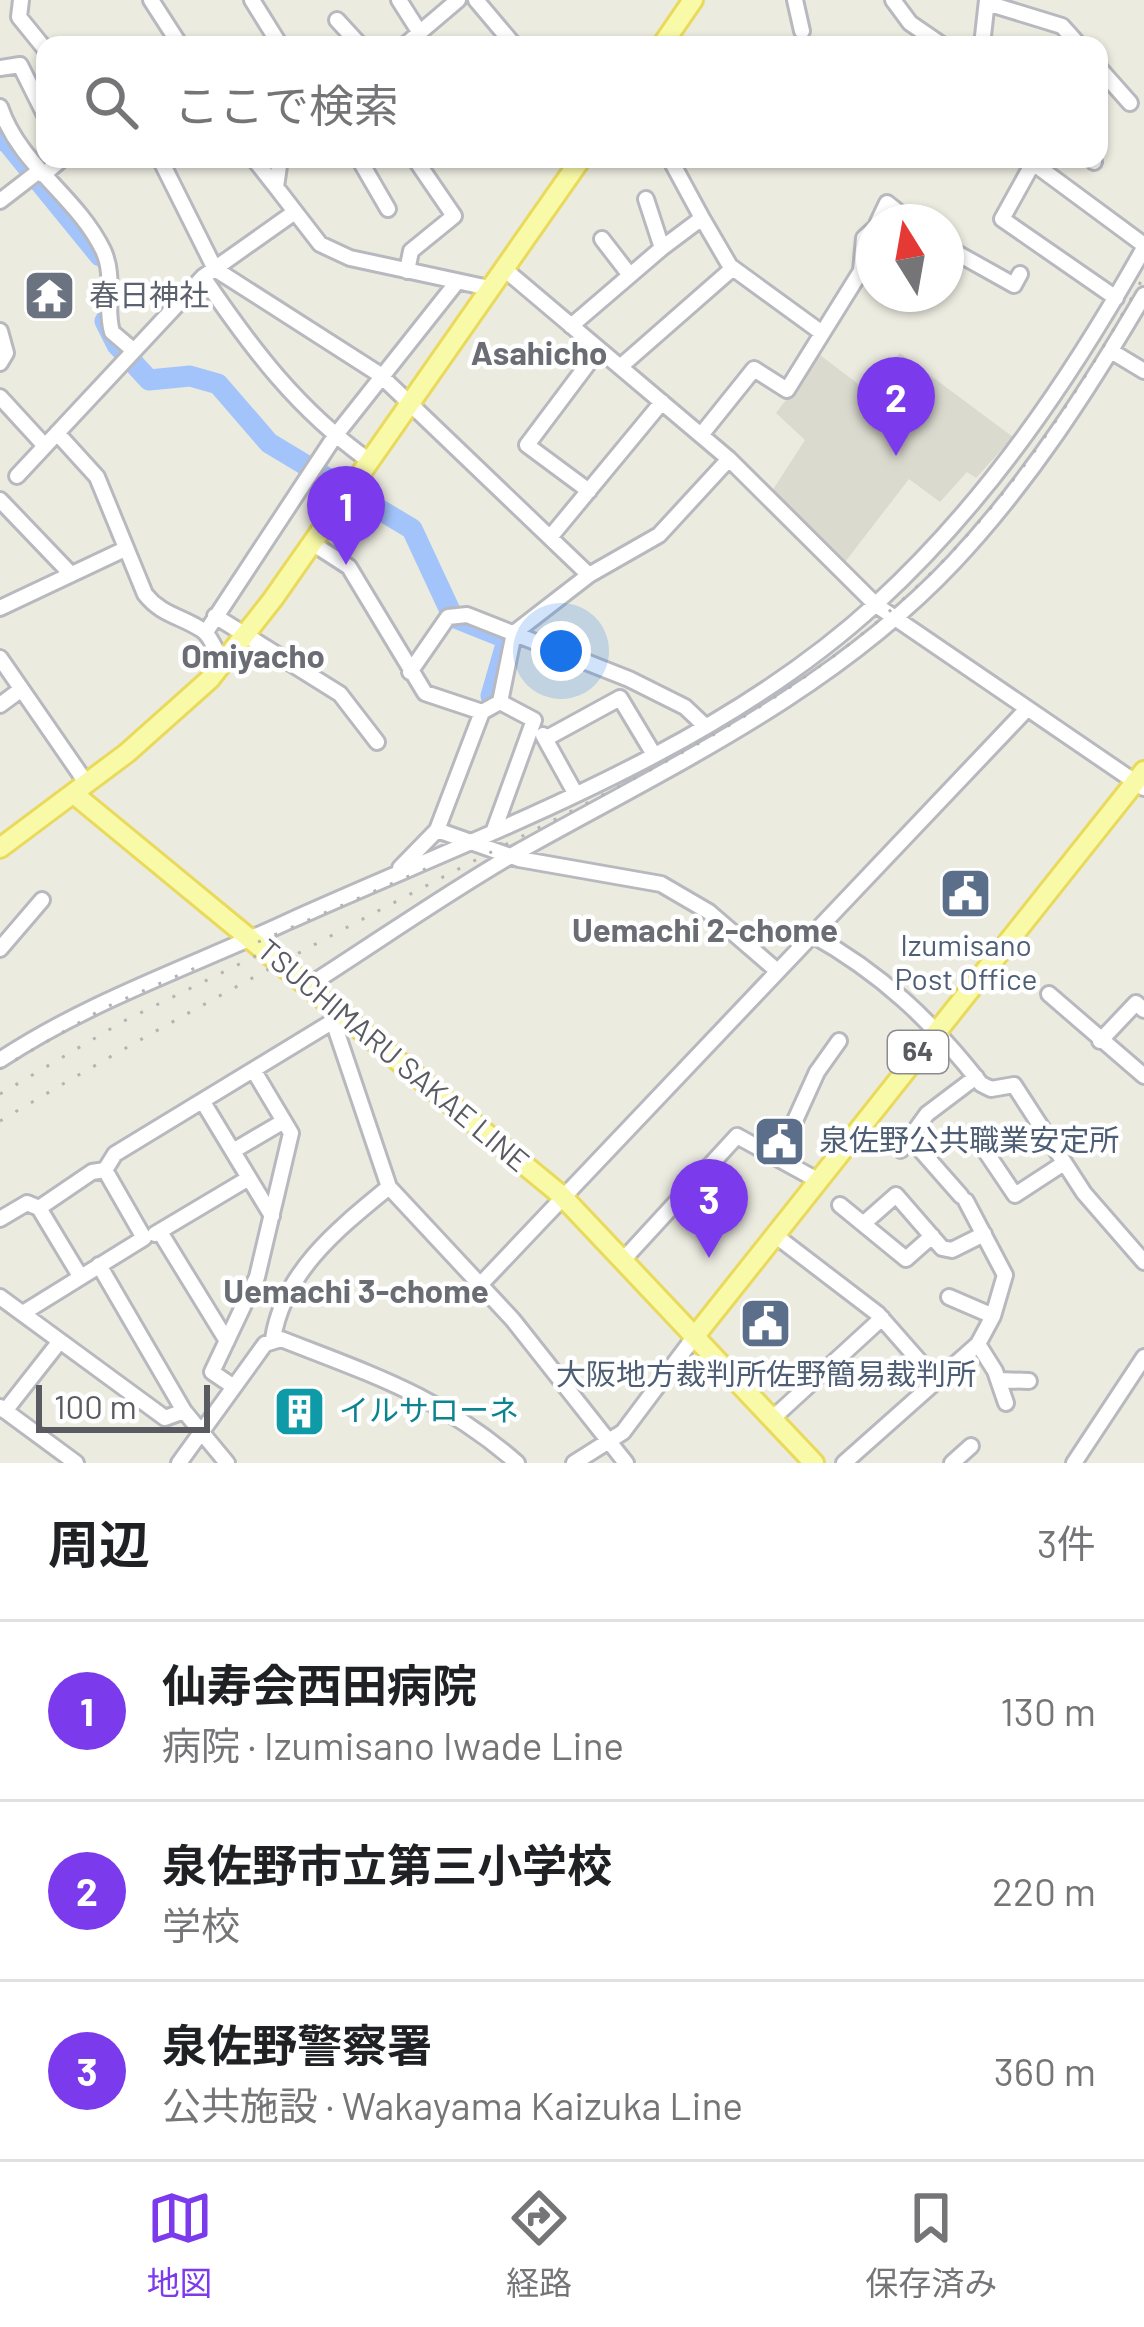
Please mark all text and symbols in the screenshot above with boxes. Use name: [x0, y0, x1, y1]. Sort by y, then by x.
search box: [36, 36, 1108, 168]
icon: search: [78, 69, 144, 135]
text: ここで検索: [174, 77, 399, 131]
north arrow: [856, 204, 964, 312]
temple icon: 春日神社: [22, 268, 78, 324]
place label: 春日神社: [89, 276, 209, 312]
district label: Asahicho: [471, 332, 607, 372]
pin: 2: [857, 357, 935, 456]
pin: 1: [307, 466, 385, 565]
your location: [531, 621, 591, 681]
district label: Omiyacho: [181, 635, 325, 675]
public building icon: Izumisano Post Office: [938, 866, 994, 922]
district label: Uemachi 2-chome: [572, 909, 838, 949]
place label: Izumisano Post Office: [894, 926, 1038, 996]
street label: TSUCHIMARU SAKAE LINE: [251, 931, 537, 1178]
road number: 64: [888, 1031, 948, 1073]
public building icon: 泉佐野公共職業安定所: [752, 1113, 808, 1169]
place label: 泉佐野公共職業安定所: [819, 1121, 1119, 1157]
pin: 3: [670, 1159, 748, 1258]
district label: Uemachi 3-chome: [223, 1270, 489, 1310]
public building icon: 大阪地方裁判所佐野簡易裁判所: [738, 1295, 794, 1351]
place label: 大阪地方裁判所佐野簡易裁判所: [556, 1355, 976, 1391]
scale bar: [36, 1379, 210, 1432]
building icon: イルサローネ: [272, 1383, 328, 1439]
text: 100 m: [54, 1386, 137, 1426]
place label: イルサローネ: [339, 1391, 519, 1427]
text: 周辺: [48, 1512, 150, 1573]
text: 3件: [1037, 1519, 1096, 1566]
text: 仙寿会西田病院: [162, 1657, 477, 1711]
text: 1: [80, 1687, 94, 1734]
text: 130 m: [1000, 1687, 1096, 1734]
text: 病院 · Izumisano Iwade Line: [162, 1721, 624, 1768]
text: 泉佐野市立第三小学校: [162, 1837, 612, 1891]
text: 2: [76, 1867, 98, 1914]
text: 220 m: [992, 1867, 1096, 1914]
text: 学校: [162, 1901, 240, 1948]
text: 泉佐野警察署: [162, 2017, 432, 2071]
text: 3: [76, 2047, 98, 2094]
text: 360 m: [994, 2047, 1096, 2094]
text: 公共施設 · Wakayama Kaizuka Line: [162, 2081, 743, 2128]
tab: 地図: [147, 2185, 213, 2305]
tab: 経路: [506, 2185, 572, 2305]
tab: 保存済み: [865, 2185, 997, 2305]

